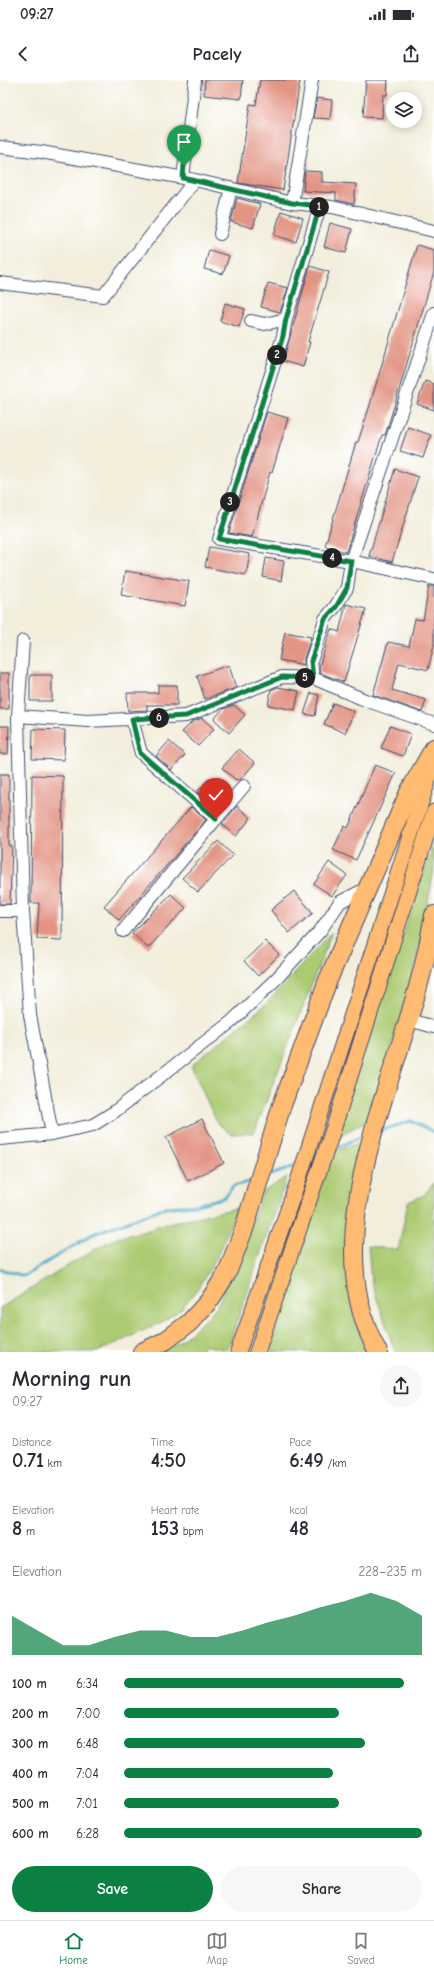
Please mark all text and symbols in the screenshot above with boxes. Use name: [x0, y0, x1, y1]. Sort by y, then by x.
text: 09:27: [20, 5, 54, 23]
icon: back: [12, 43, 34, 65]
icon: share: [400, 43, 422, 65]
text: Pacely: [193, 44, 241, 65]
map controls: [386, 92, 422, 128]
button: layers: [386, 92, 422, 128]
pin: [167, 125, 201, 166]
icon: arrive: [173, 131, 195, 153]
pin: 1: [309, 197, 329, 217]
text: 1: [317, 200, 321, 213]
pin: 2: [267, 345, 287, 365]
text: 2: [274, 348, 280, 361]
pin: 3: [220, 492, 240, 512]
text: 3: [227, 495, 233, 508]
pin: 4: [322, 548, 342, 568]
text: 4: [329, 551, 335, 564]
pin: 5: [295, 668, 315, 688]
text: 5: [302, 671, 308, 684]
pin: 6: [149, 708, 169, 728]
text: 6: [156, 711, 162, 724]
pin: [199, 778, 233, 819]
icon: check: [205, 784, 227, 806]
button: share: [380, 1365, 422, 1407]
text: Morning run: [12, 1366, 131, 1392]
text: 09:27: [12, 1394, 42, 1409]
text: Distance: [12, 1436, 51, 1449]
text: Time: [151, 1436, 174, 1449]
text: Pace: [289, 1436, 312, 1449]
text: 0.71: [12, 1449, 44, 1472]
text: 4:50: [151, 1449, 186, 1472]
text: 6:49: [289, 1449, 324, 1472]
text: km: [44, 1457, 62, 1470]
text: /km: [324, 1457, 347, 1470]
text: Elevation: [12, 1504, 54, 1517]
text: Heart rate: [151, 1504, 199, 1517]
text: kcal: [289, 1504, 308, 1517]
text: 8: [12, 1517, 22, 1540]
text: 153: [151, 1517, 179, 1540]
text: 48: [289, 1517, 309, 1540]
text: m: [22, 1525, 35, 1538]
text: bpm: [179, 1525, 204, 1538]
text: Elevation: [12, 1564, 62, 1579]
text: 228–235 m: [358, 1564, 422, 1579]
text: 100 m: [12, 1676, 47, 1691]
text: 6:34: [76, 1676, 98, 1691]
text: 200 m: [12, 1706, 48, 1721]
text: 7:00: [76, 1706, 100, 1721]
text: 300 m: [12, 1736, 48, 1751]
text: 6:48: [76, 1736, 98, 1751]
text: 400 m: [12, 1766, 48, 1781]
text: 7:04: [76, 1766, 99, 1781]
text: 500 m: [12, 1796, 49, 1811]
text: 7:01: [76, 1796, 98, 1811]
text: 600 m: [12, 1826, 49, 1841]
text: 6:28: [76, 1826, 99, 1841]
button: Save: [12, 1866, 213, 1912]
button: Share: [221, 1866, 422, 1912]
tab: Home: [59, 1930, 88, 1967]
tab: Map: [206, 1930, 228, 1967]
tab: Saved: [347, 1930, 375, 1967]

